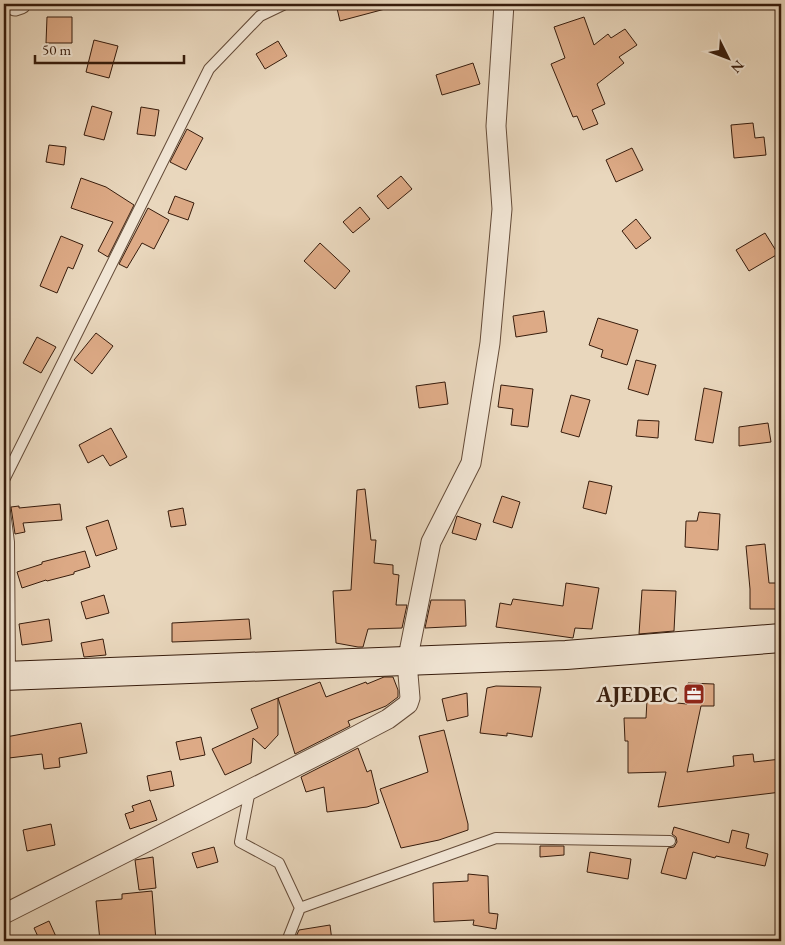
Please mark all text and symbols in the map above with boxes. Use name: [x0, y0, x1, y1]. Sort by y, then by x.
scale bar: [35, 32, 184, 64]
north arrow: [702, 32, 752, 82]
text: 50 m: [42, 40, 71, 59]
text: N: [727, 56, 748, 77]
place label: AJEDEC: [595, 680, 678, 709]
office icon: AJEDEC: [682, 682, 706, 706]

